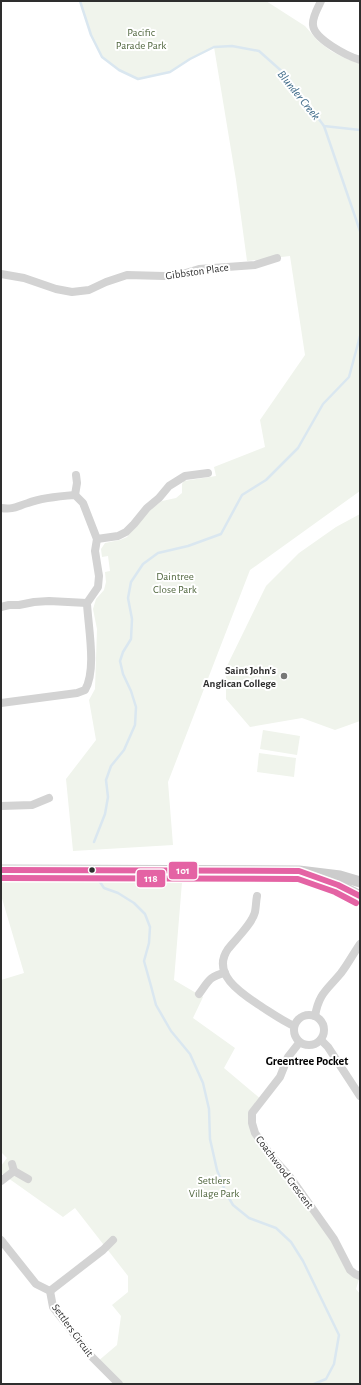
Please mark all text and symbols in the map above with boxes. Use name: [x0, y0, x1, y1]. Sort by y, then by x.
park label: Pacific Parade Park: [116, 27, 166, 51]
water label: Blunder Creek: [275, 68, 323, 122]
street label: Gibbston Place: [165, 262, 229, 281]
park label: Daintree Close Park: [153, 571, 197, 595]
place label: Saint John's Anglican College: [203, 665, 276, 689]
marker: Saint John's Anglican College: [279, 671, 289, 681]
line badge: 101: [168, 861, 198, 880]
unlabelled marker: [87, 865, 97, 875]
text: 101: [176, 865, 190, 876]
line badge: 118: [136, 869, 166, 888]
text: 118: [144, 873, 158, 884]
district label: Greentree Pocket: [266, 1055, 348, 1067]
street label: Coachwood Crescent: [254, 1134, 316, 1211]
park label: Settlers Village Park: [189, 1175, 239, 1199]
street label: Settlers Circuit: [50, 1302, 96, 1359]

